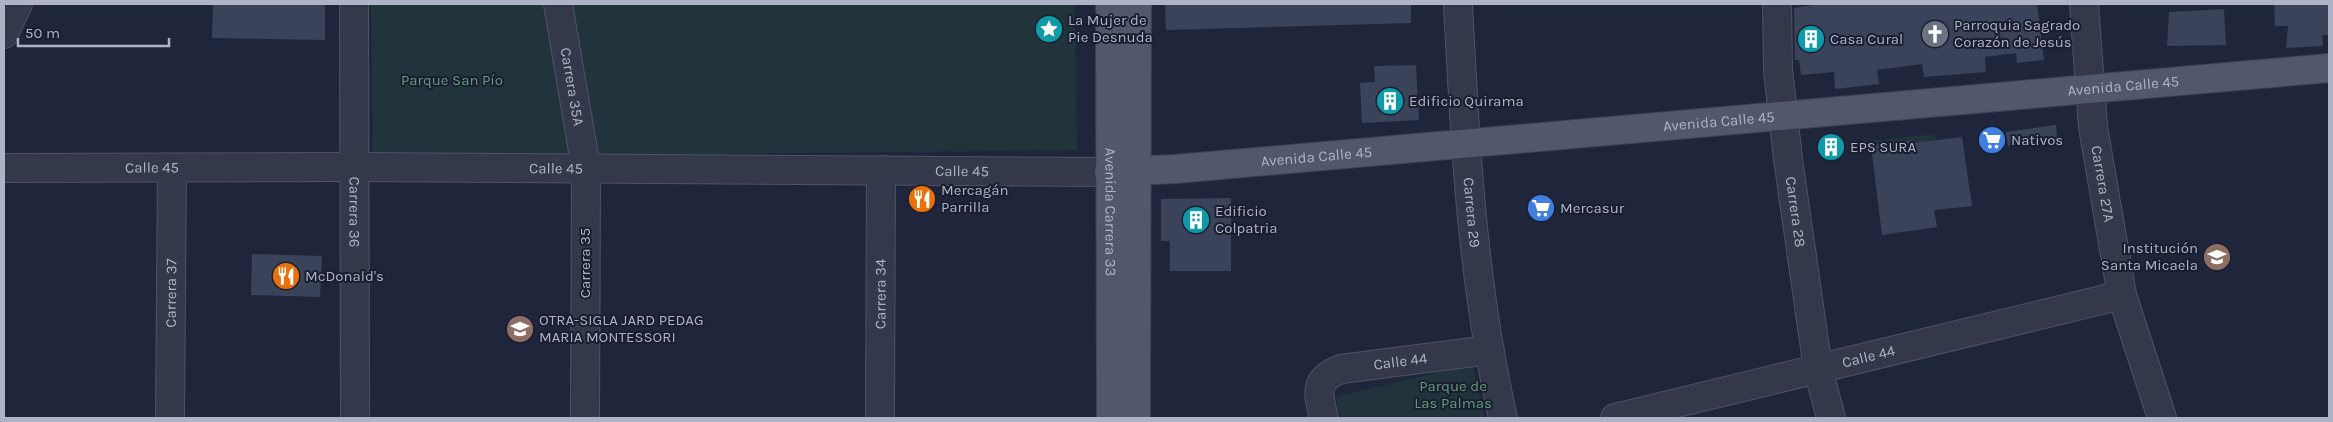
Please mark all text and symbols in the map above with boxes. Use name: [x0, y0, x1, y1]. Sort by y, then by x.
place label: La Mujer de Pie Desnuda: [1068, 11, 1153, 46]
place icon: La Mujer de Pie Desnuda: [1034, 14, 1064, 44]
scale bar: [18, 15, 169, 47]
place label: Parroquia Sagrado Corazón de Jesús: [1954, 16, 2080, 51]
church icon: Parroquia Sagrado Corazón de Jesús: [1920, 19, 1950, 49]
text: 50 m: [25, 24, 60, 42]
building icon: Casa Cural: [1796, 24, 1826, 54]
place label: Casa Cural: [1830, 30, 1903, 48]
street label: Carrera 35A: [557, 46, 588, 128]
park label: Parque San Pío: [401, 71, 503, 89]
street label: Avenida Calle 45: [2067, 72, 2180, 100]
building icon: Edificio Quirama: [1375, 86, 1405, 116]
place label: Edificio Quirama: [1409, 92, 1524, 110]
street label: Avenida Calle 45: [1662, 108, 1775, 135]
supermarket icon: Nativos: [1977, 125, 2007, 155]
place label: Nativos: [2011, 131, 2063, 149]
building icon: EPS SURA: [1816, 132, 1846, 162]
place label: EPS SURA: [1850, 138, 1916, 156]
street label: Avenida Calle 45: [1260, 143, 1373, 170]
street label: Carrera 27A: [2087, 144, 2118, 224]
street label: Avenida Carrera 33: [1101, 148, 1120, 276]
street label: Calle 45: [125, 159, 179, 177]
street label: Calle 45: [529, 159, 583, 178]
street label: Calle 45: [935, 162, 989, 180]
street label: Carrera 28: [1782, 175, 1810, 248]
street label: Carrera 36: [345, 177, 364, 247]
street label: Carrera 29: [1459, 177, 1484, 249]
place label: Mercagán Parrilla: [941, 181, 1009, 216]
restaurant icon: Mercagán Parrilla: [907, 184, 937, 214]
supermarket icon: Mercasur: [1526, 193, 1556, 223]
place label: Mercasur: [1560, 199, 1625, 217]
place label: Edificio Colpatria: [1215, 202, 1277, 237]
building icon: Edificio Colpatria: [1181, 205, 1211, 235]
street label: Carrera 35: [576, 228, 594, 298]
place label: Institución Santa Micaela: [2101, 239, 2198, 274]
school or university icon: Institución Santa Micaela: [2202, 242, 2232, 272]
street label: Carrera 37: [162, 258, 180, 328]
street label: Carrera 34: [871, 258, 890, 329]
restaurant icon: McDonald's: [271, 261, 301, 291]
place label: McDonald's: [305, 267, 384, 285]
place label: OTRA-SIGLA JARD PEDAG MARIA MONTESSORI: [539, 311, 704, 346]
school or university icon: OTRA-SIGLA JARD PEDAG MARIA MONTESSORI: [505, 314, 535, 344]
street label: Calle 44: [1840, 341, 1898, 372]
street label: Calle 44: [1372, 349, 1429, 374]
park label: Parque de Las Palmas: [1414, 377, 1492, 412]

